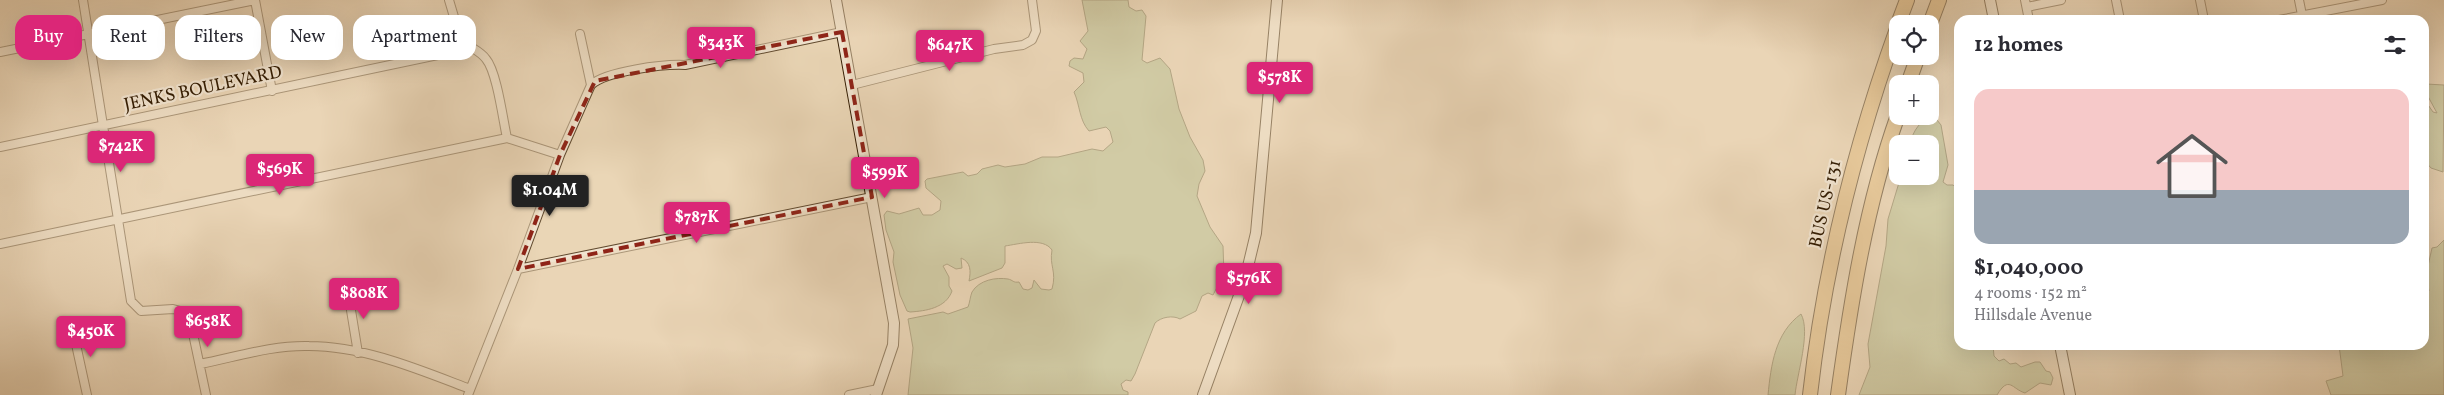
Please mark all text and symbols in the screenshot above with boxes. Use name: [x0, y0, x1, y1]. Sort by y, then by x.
chip: Buy: [15, 15, 82, 60]
chip: Rent: [92, 15, 165, 60]
chip: Filters: [175, 15, 261, 60]
chip: New: [271, 15, 343, 60]
chip: Apartment: [353, 15, 476, 60]
map controls: [1889, 15, 1939, 185]
button: locate: [1889, 15, 1939, 65]
pin: $343K: [686, 27, 756, 69]
pin: $647K: [915, 30, 985, 72]
text: 12 homes: [1974, 31, 2063, 60]
icon: filters: [2381, 31, 2409, 59]
text: $343K: [698, 32, 744, 54]
text: $647K: [927, 35, 973, 57]
street label: JENKS BOULEVARD: [122, 60, 284, 118]
pin: $578K: [1245, 62, 1315, 104]
text: $578K: [1258, 67, 1302, 89]
button: +: [1889, 75, 1939, 125]
icon: home: [2147, 121, 2237, 211]
pin: $742K: [86, 130, 156, 173]
button: −: [1889, 135, 1939, 185]
text: $742K: [99, 136, 143, 158]
pin: $569K: [245, 154, 315, 196]
pin: $599K: [850, 156, 920, 199]
street label: BUS US-131: [1804, 157, 1848, 251]
text: $569K: [257, 159, 303, 181]
text: $599K: [862, 162, 908, 184]
pin: $1.04M: [509, 174, 591, 217]
text: $1.04M: [523, 180, 577, 202]
pin: $787K: [662, 202, 732, 244]
text: $787K: [675, 207, 719, 229]
text: $1,040,000: [1974, 254, 2083, 283]
pin: $576K: [1214, 262, 1284, 305]
text: $576K: [1227, 268, 1271, 290]
pin: $808K: [329, 278, 399, 320]
text: $808K: [340, 283, 388, 305]
text: 4 rooms · 152 m²: [1974, 283, 2087, 305]
text: Hillsdale Avenue: [1974, 305, 2092, 327]
pin: $658K: [173, 306, 243, 348]
text: $658K: [185, 311, 231, 333]
pin: $450K: [56, 316, 126, 358]
text: $450K: [67, 321, 115, 343]

